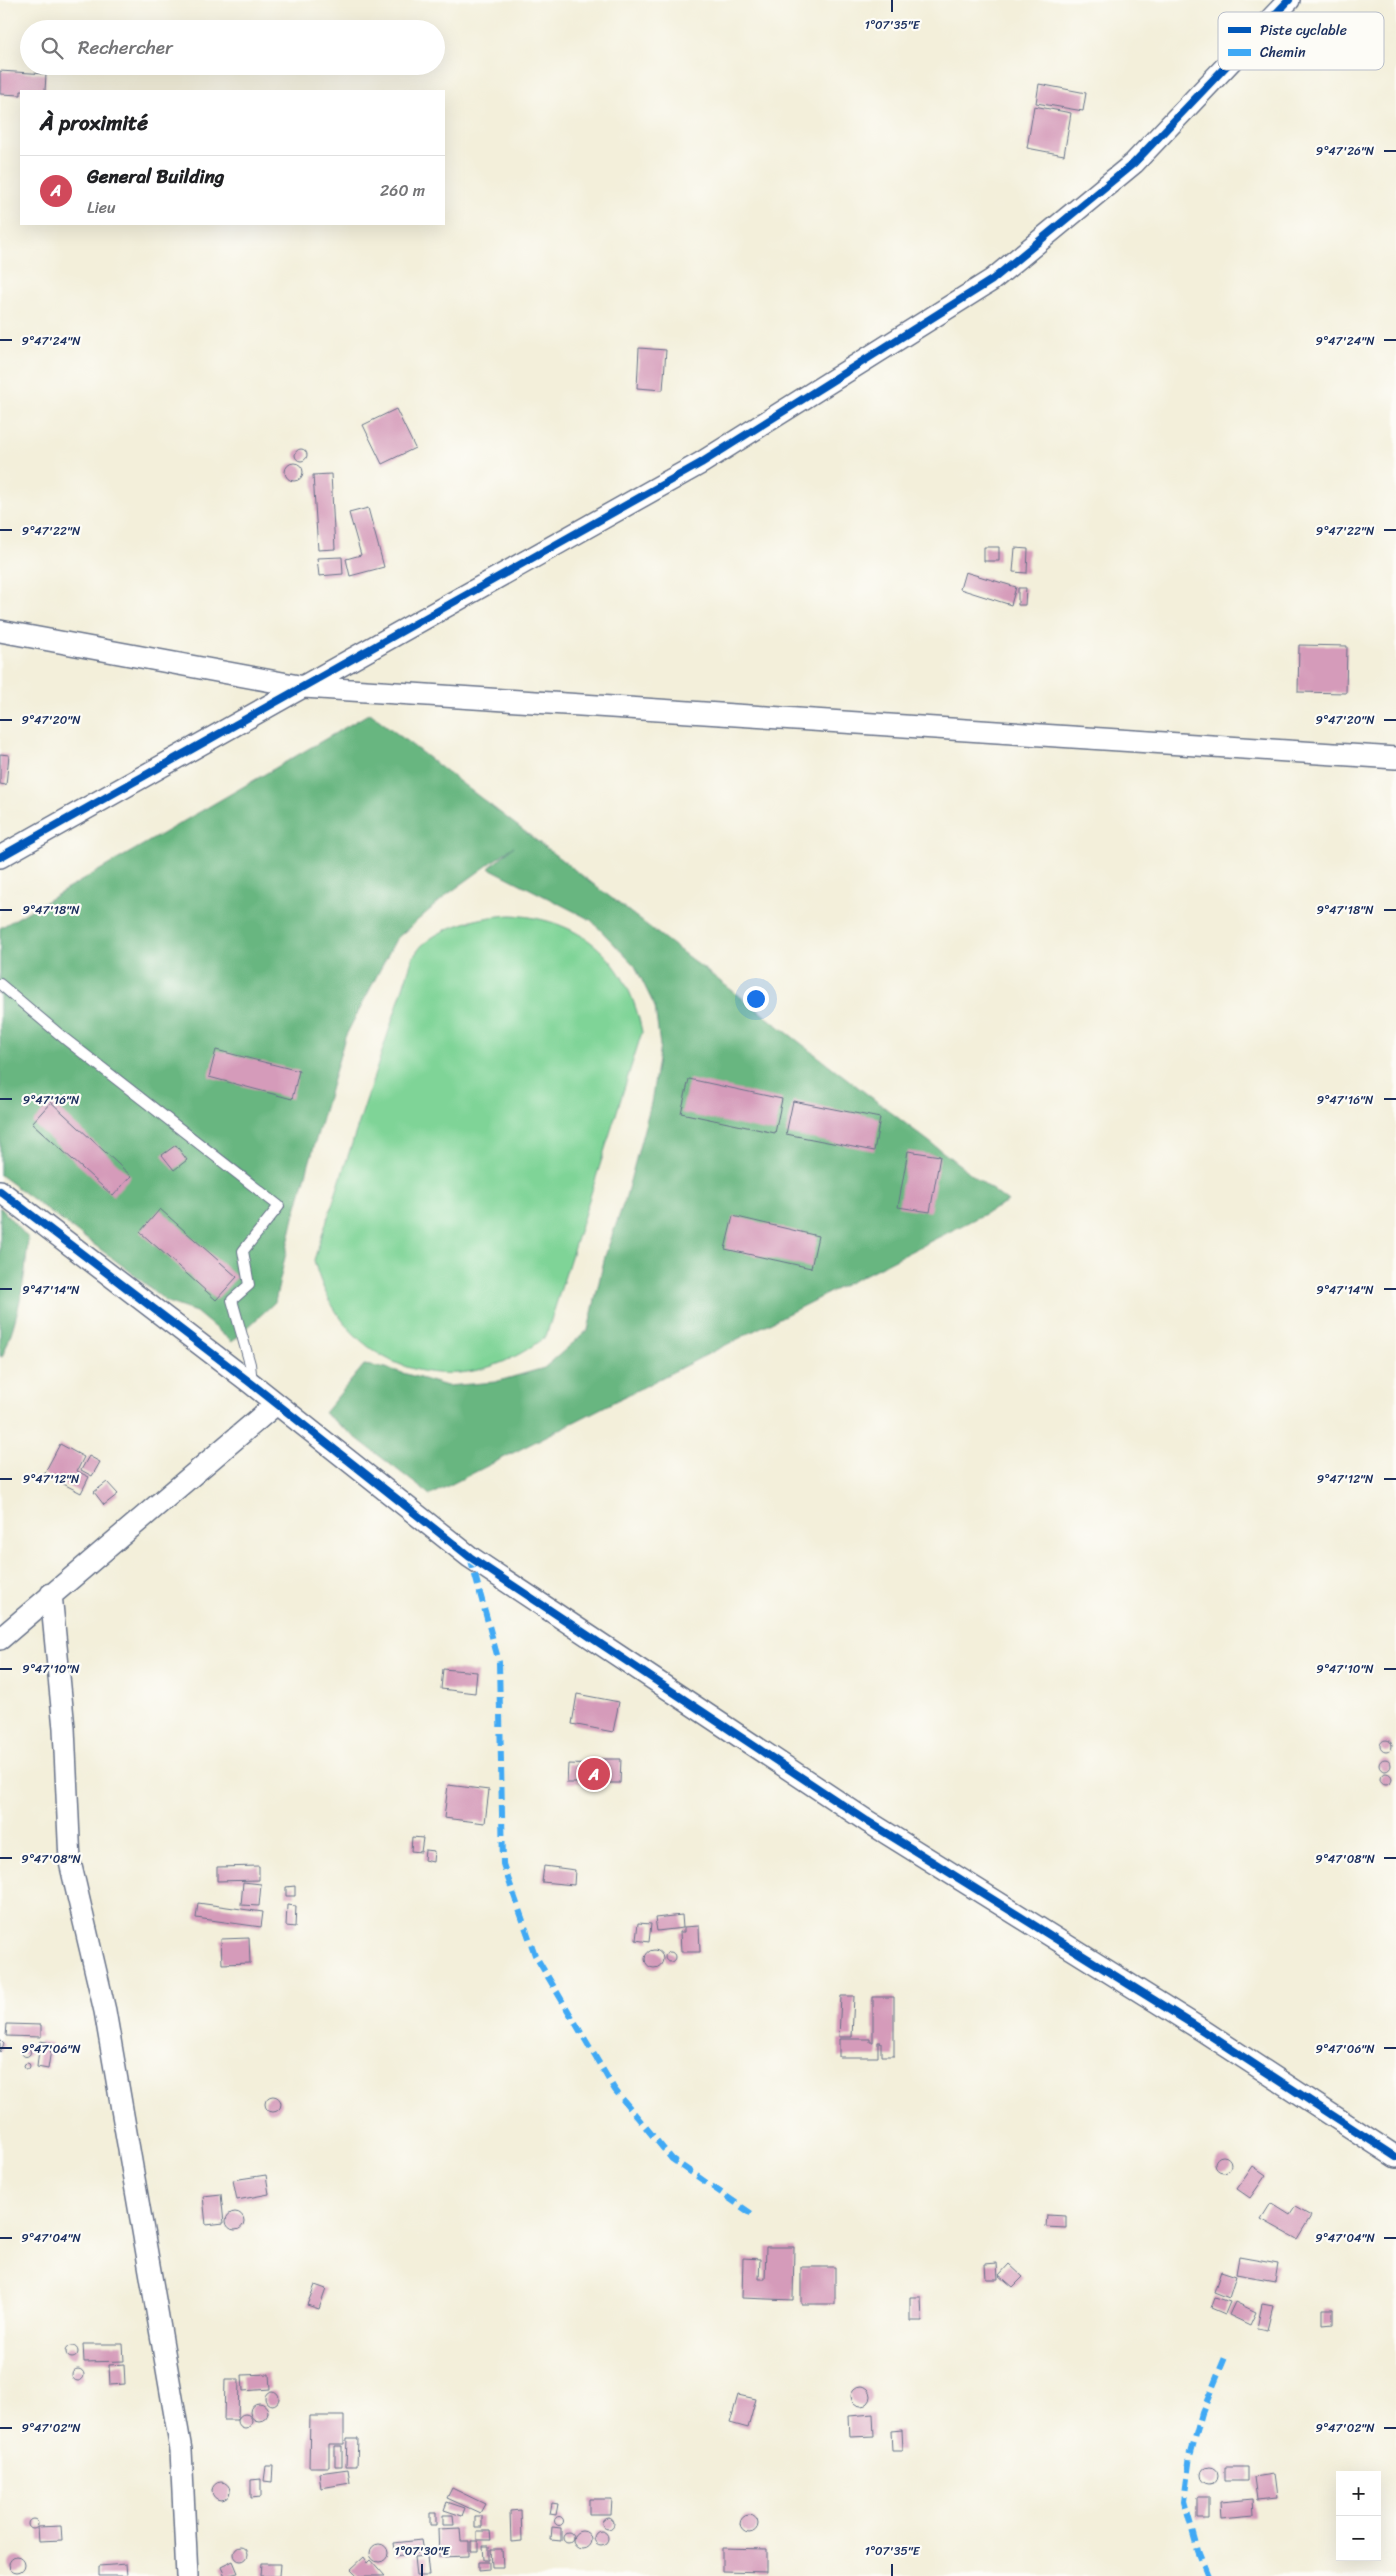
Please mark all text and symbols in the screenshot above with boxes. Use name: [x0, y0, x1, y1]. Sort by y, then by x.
legend: [1218, 12, 1384, 70]
text: 1°07'35"E: [865, 14, 921, 36]
text: Piste cyclable: [1260, 18, 1347, 43]
search box: [20, 20, 445, 75]
text: Rechercher: [78, 31, 173, 64]
icon: search: [38, 34, 66, 62]
text: Chemin: [1260, 40, 1306, 65]
text: À proximité: [40, 104, 148, 142]
text: 9°47'26"N: [1316, 140, 1375, 162]
text: General Building: [87, 160, 224, 193]
text: A: [51, 176, 61, 205]
text: 260 m: [380, 176, 425, 205]
text: Lieu: [87, 193, 116, 222]
text: 9°47'24"N: [21, 330, 81, 352]
text: 9°47'24"N: [1315, 330, 1375, 352]
text: 9°47'22"N: [22, 520, 81, 542]
text: 9°47'22"N: [1316, 520, 1375, 542]
text: 9°47'20"N: [21, 709, 81, 731]
text: 9°47'20"N: [1315, 709, 1375, 731]
text: 9°47'18"N: [22, 899, 80, 921]
text: 9°47'18"N: [1316, 899, 1374, 921]
your location: [743, 986, 769, 1012]
text: 9°47'16"N: [23, 1089, 80, 1111]
text: 9°47'16"N: [1317, 1089, 1374, 1111]
text: 9°47'14"N: [22, 1279, 80, 1301]
text: 9°47'14"N: [1316, 1279, 1374, 1301]
text: 9°47'12"N: [23, 1468, 80, 1490]
text: 9°47'12"N: [1317, 1468, 1374, 1490]
text: 9°47'10"N: [22, 1658, 80, 1680]
text: 9°47'10"N: [1316, 1658, 1374, 1680]
pin: A: [578, 1755, 610, 1793]
text: 9°47'08"N: [21, 1848, 81, 1870]
text: 9°47'08"N: [1315, 1848, 1375, 1870]
text: 9°47'06"N: [21, 2038, 81, 2060]
text: 9°47'06"N: [1315, 2038, 1375, 2060]
text: 9°47'04"N: [21, 2227, 82, 2249]
text: 9°47'04"N: [1315, 2227, 1376, 2249]
text: 9°47'02"N: [21, 2417, 81, 2439]
text: 9°47'02"N: [1315, 2417, 1375, 2439]
map controls: [1336, 2471, 1381, 2561]
button: +: [1336, 2471, 1381, 2516]
button: −: [1336, 2516, 1381, 2561]
text: 1°07'30"E: [395, 2540, 451, 2562]
text: 1°07'35"E: [865, 2540, 921, 2562]

